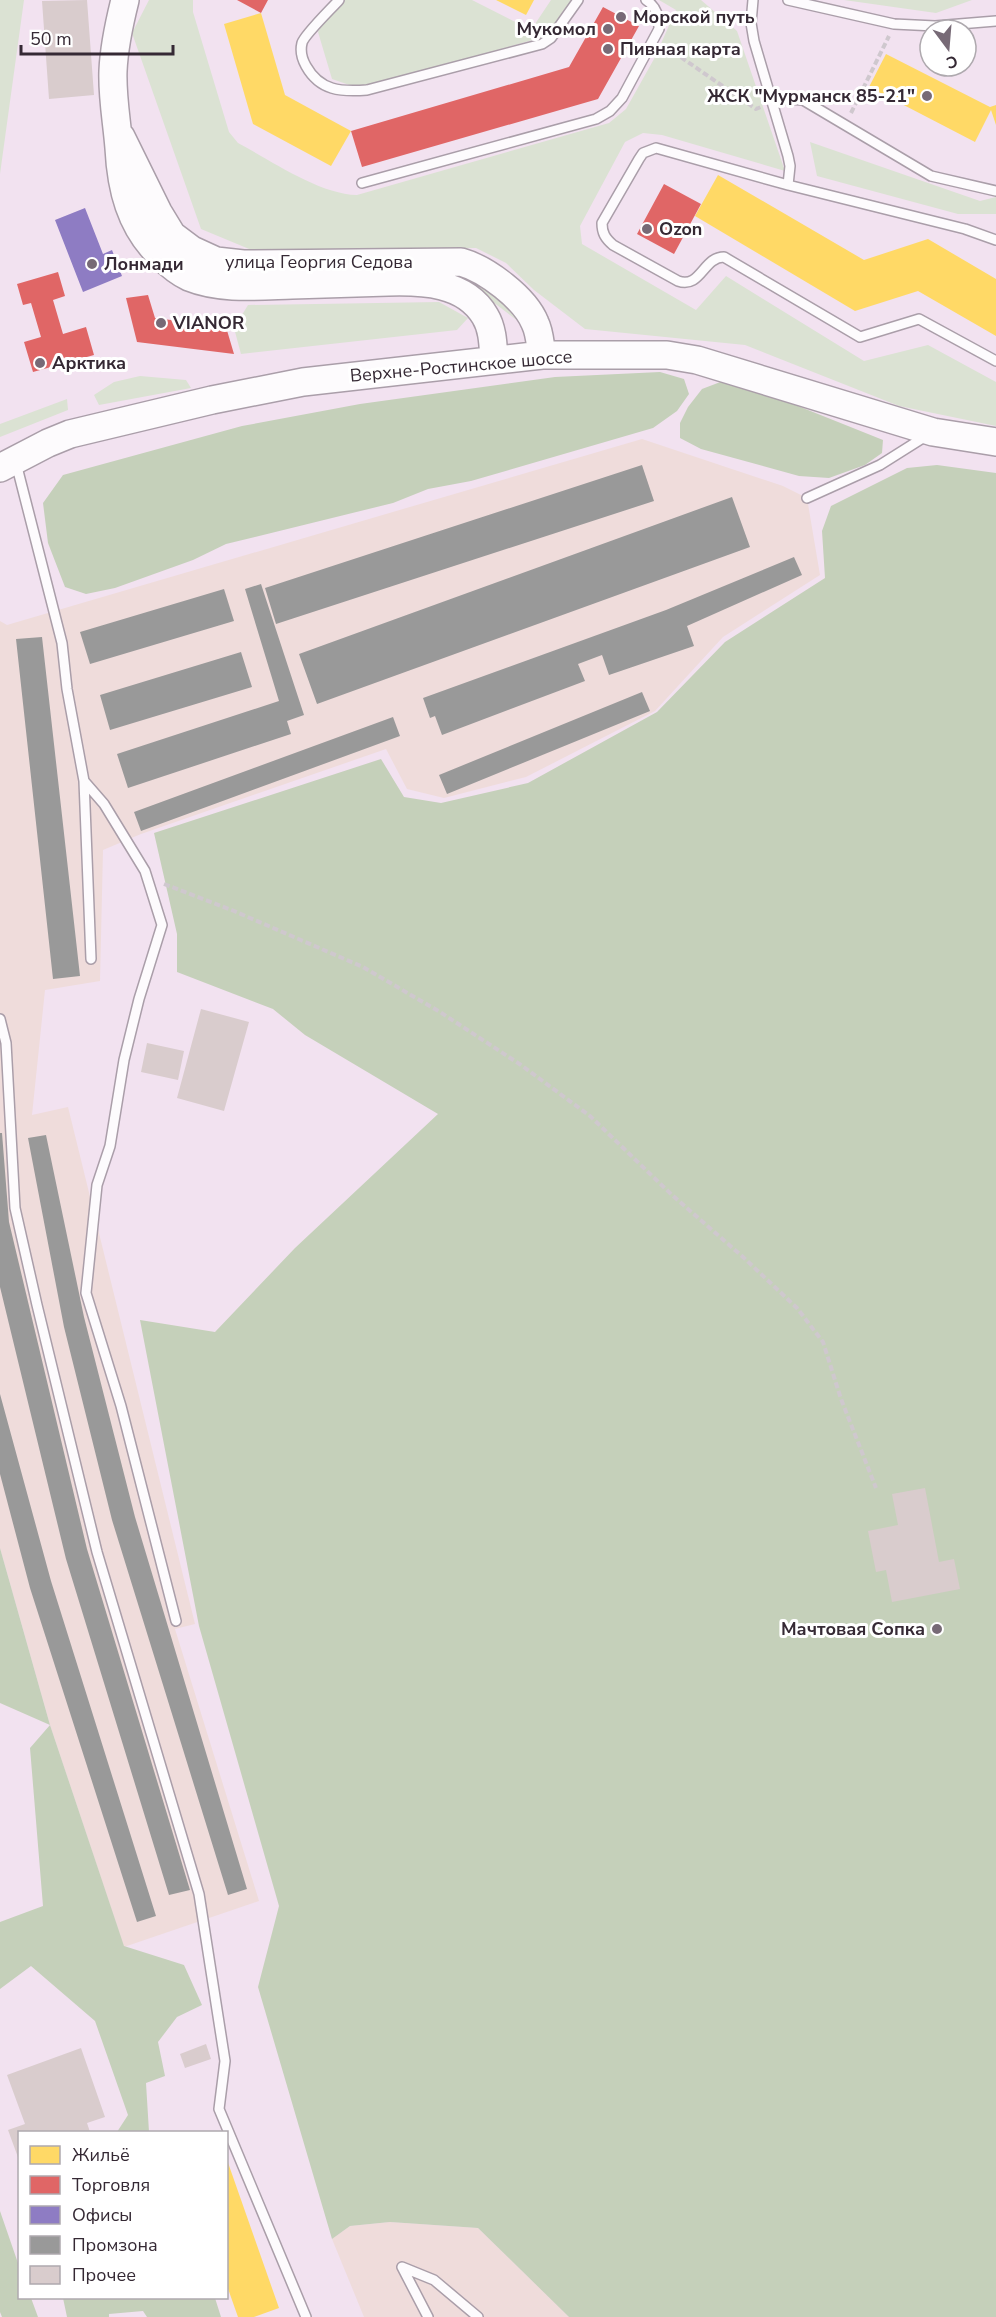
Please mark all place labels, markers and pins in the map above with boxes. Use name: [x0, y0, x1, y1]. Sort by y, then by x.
place label: Морской путь: [633, 5, 755, 29]
marker: Морской путь: [614, 10, 628, 24]
place label: Мукомол: [516, 17, 596, 41]
marker: Мукомол: [601, 22, 615, 36]
place label: Пивная карта: [620, 37, 741, 61]
marker: Пивная карта: [601, 42, 615, 56]
place label: ЖСК "Мурманск 85-21": [707, 84, 915, 108]
marker: ЖСК "Мурманск 85-21": [920, 89, 934, 103]
place label: Ozon: [659, 217, 702, 241]
marker: Ozon: [640, 222, 654, 236]
place label: Лонмади: [104, 252, 184, 276]
marker: Лонмади: [85, 257, 99, 271]
place label: VIANOR: [172, 311, 245, 335]
marker: VIANOR: [154, 316, 168, 330]
place label: Арктика: [52, 351, 126, 375]
marker: Арктика: [33, 356, 47, 370]
place label: Мачтовая Сопка: [781, 1617, 925, 1641]
marker: Мачтовая Сопка: [930, 1622, 944, 1636]

